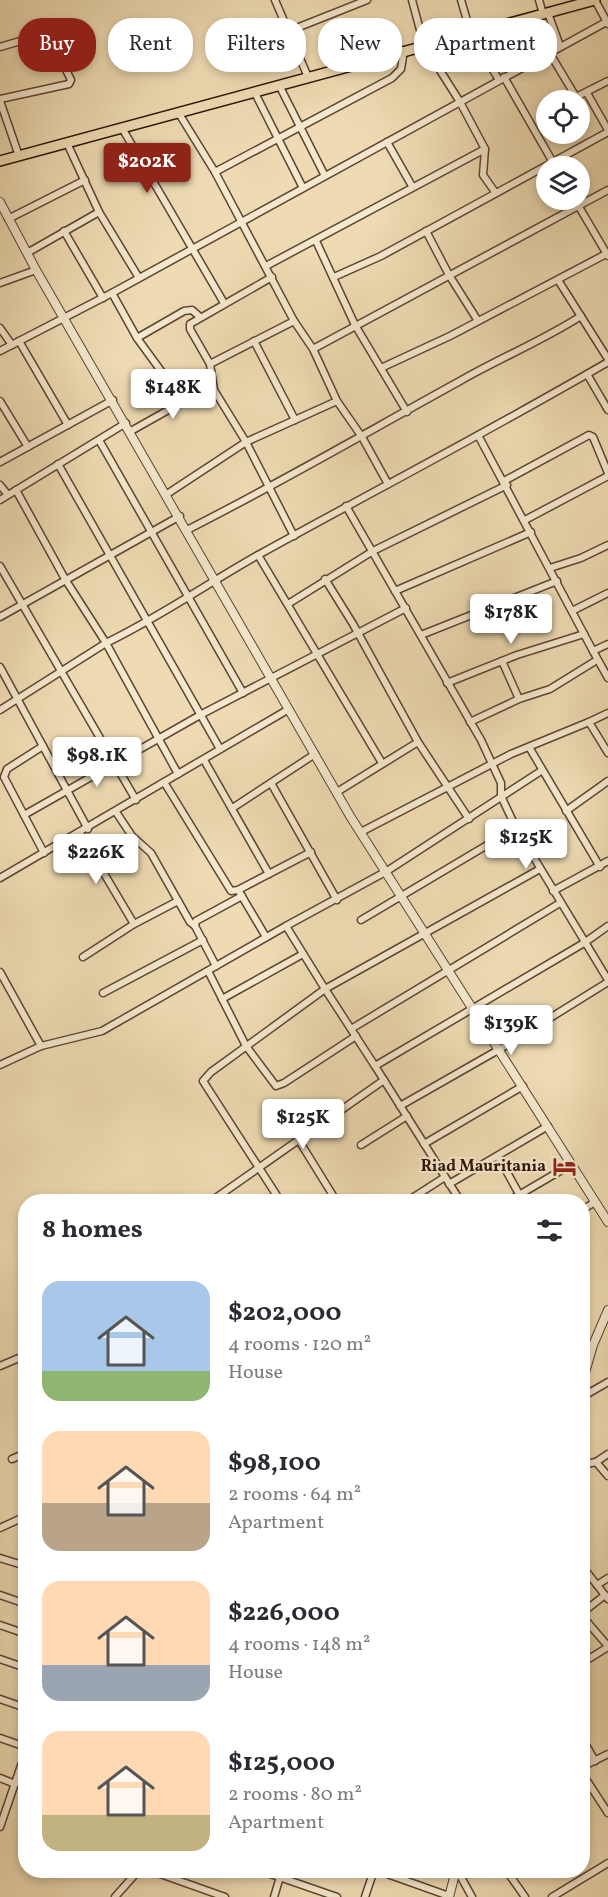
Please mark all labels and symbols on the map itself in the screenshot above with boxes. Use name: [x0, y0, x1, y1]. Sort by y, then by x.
pin: $202K: [105, 143, 189, 194]
pin: $148K: [131, 369, 215, 420]
pin: $178K: [469, 594, 553, 645]
pin: $98.1K: [48, 737, 146, 788]
pin: $125K: [484, 819, 568, 870]
pin: $226K: [54, 834, 138, 885]
pin: $139K: [469, 1005, 553, 1056]
pin: $125K: [261, 1099, 345, 1150]
hotel icon: Riad Mauritania: [551, 1154, 577, 1180]
place label: Riad Mauritania: [421, 1156, 546, 1178]

